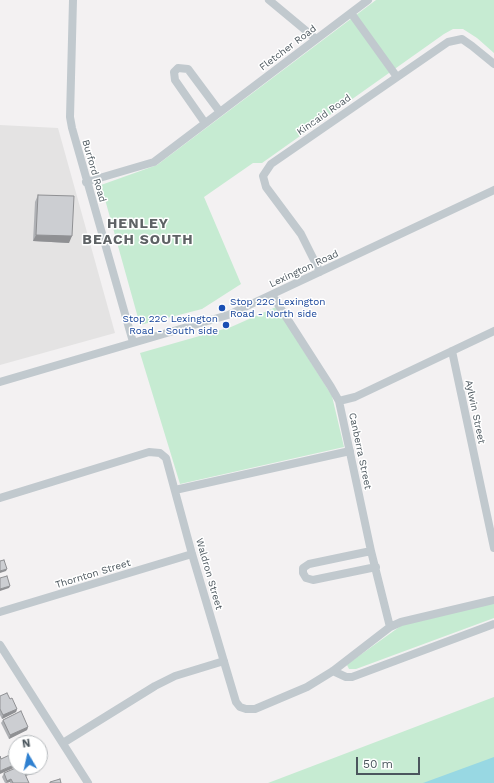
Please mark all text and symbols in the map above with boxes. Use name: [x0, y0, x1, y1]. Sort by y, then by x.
street label: Fletcher Road: [257, 23, 319, 73]
street label: Kincaid Road: [295, 92, 353, 138]
street label: Burford Road: [79, 138, 109, 204]
district label: HENLEY BEACH SOUTH: [82, 216, 194, 248]
street label: Lexington Road: [267, 248, 341, 290]
place label: Stop 22C Lexington Road - North side: [230, 296, 325, 320]
marker: Stop 22C Lexington Road - North side: [217, 303, 227, 313]
place label: Stop 22C Lexington Road - South side: [123, 313, 218, 336]
marker: Stop 22C Lexington Road - South side: [221, 320, 231, 330]
street label: Aylwin Street: [462, 379, 488, 445]
street label: Canberra Street: [346, 412, 374, 490]
street label: Waldron Street: [193, 537, 225, 611]
street label: Thornton Street: [54, 557, 132, 591]
north arrow: [8, 735, 48, 775]
text: N: [21, 737, 31, 751]
scale bar: [358, 749, 422, 775]
text: 50 m: [363, 757, 393, 771]

